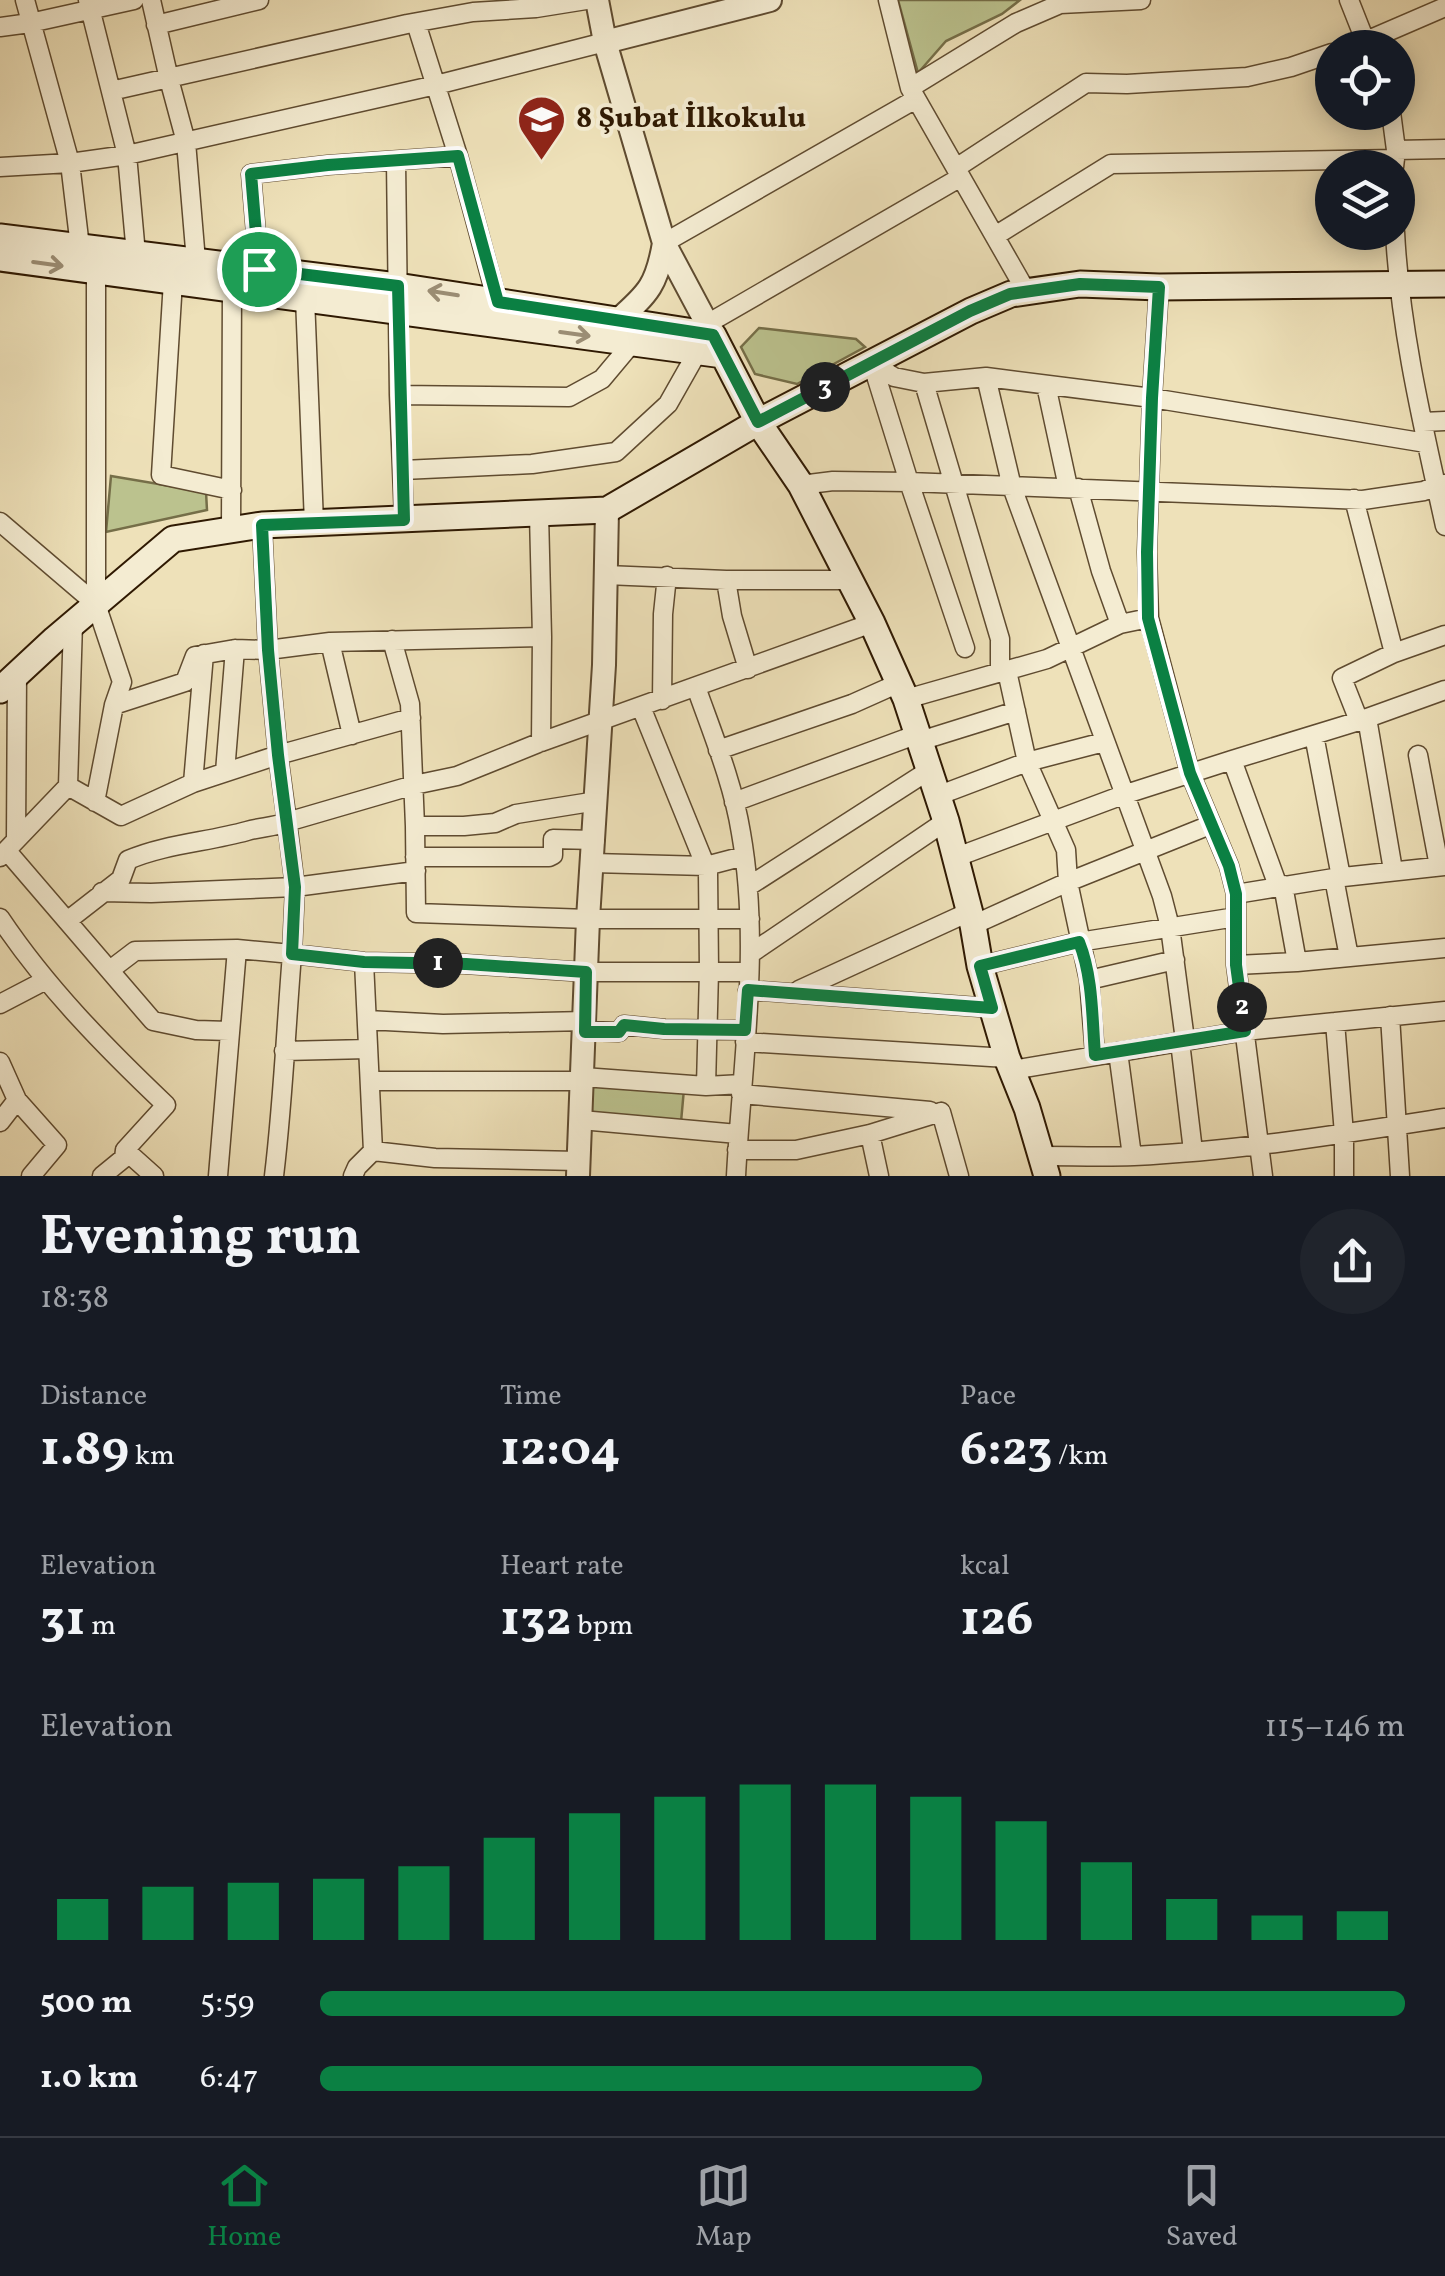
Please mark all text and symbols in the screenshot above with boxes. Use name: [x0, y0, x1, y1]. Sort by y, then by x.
map controls: [1315, 30, 1415, 250]
button: locate: [1315, 30, 1415, 130]
school or university icon: 8 Şubat İlkokulu: [515, 93, 567, 161]
place label: 8 Şubat İlkokulu: [576, 98, 806, 140]
button: layers: [1315, 150, 1415, 250]
pin: [217, 227, 302, 312]
icon: arrive: [232, 242, 287, 297]
one-way arrow: [31, 256, 64, 274]
one-way arrow: [428, 283, 460, 302]
one-way arrow: [558, 326, 590, 344]
pin: 3: [800, 362, 850, 412]
text: 3: [818, 367, 832, 406]
pin: 1: [413, 938, 463, 988]
text: 1: [432, 943, 444, 982]
pin: 2: [1217, 982, 1267, 1032]
text: 2: [1235, 987, 1249, 1026]
text: Evening run: [40, 1201, 361, 1277]
button: share: [1300, 1209, 1405, 1314]
text: 18:38: [40, 1277, 109, 1321]
text: Distance: [40, 1377, 147, 1416]
text: Time: [500, 1377, 561, 1416]
text: Pace: [960, 1377, 1016, 1416]
text: 1.89: [40, 1416, 129, 1486]
text: 12:04: [500, 1416, 621, 1486]
text: 6:23: [960, 1416, 1052, 1486]
text: km: [129, 1437, 175, 1476]
text: /km: [1052, 1437, 1108, 1476]
text: Elevation: [40, 1547, 156, 1586]
text: Heart rate: [500, 1547, 624, 1586]
text: kcal: [960, 1547, 1010, 1586]
text: 31: [40, 1586, 86, 1656]
text: 132: [500, 1586, 572, 1656]
text: 126: [960, 1586, 1034, 1656]
text: m: [86, 1607, 116, 1646]
text: bpm: [572, 1607, 633, 1646]
text: Elevation: [40, 1706, 173, 1750]
text: 115–146 m: [1265, 1706, 1405, 1750]
text: 500 m: [40, 1982, 132, 2026]
text: 5:59: [200, 1982, 254, 2026]
text: 1.0 km: [40, 2057, 138, 2101]
text: 6:47: [200, 2057, 258, 2101]
tab: Home: [207, 2158, 281, 2257]
tab: Map: [695, 2158, 751, 2257]
tab: Saved: [1166, 2158, 1238, 2257]

